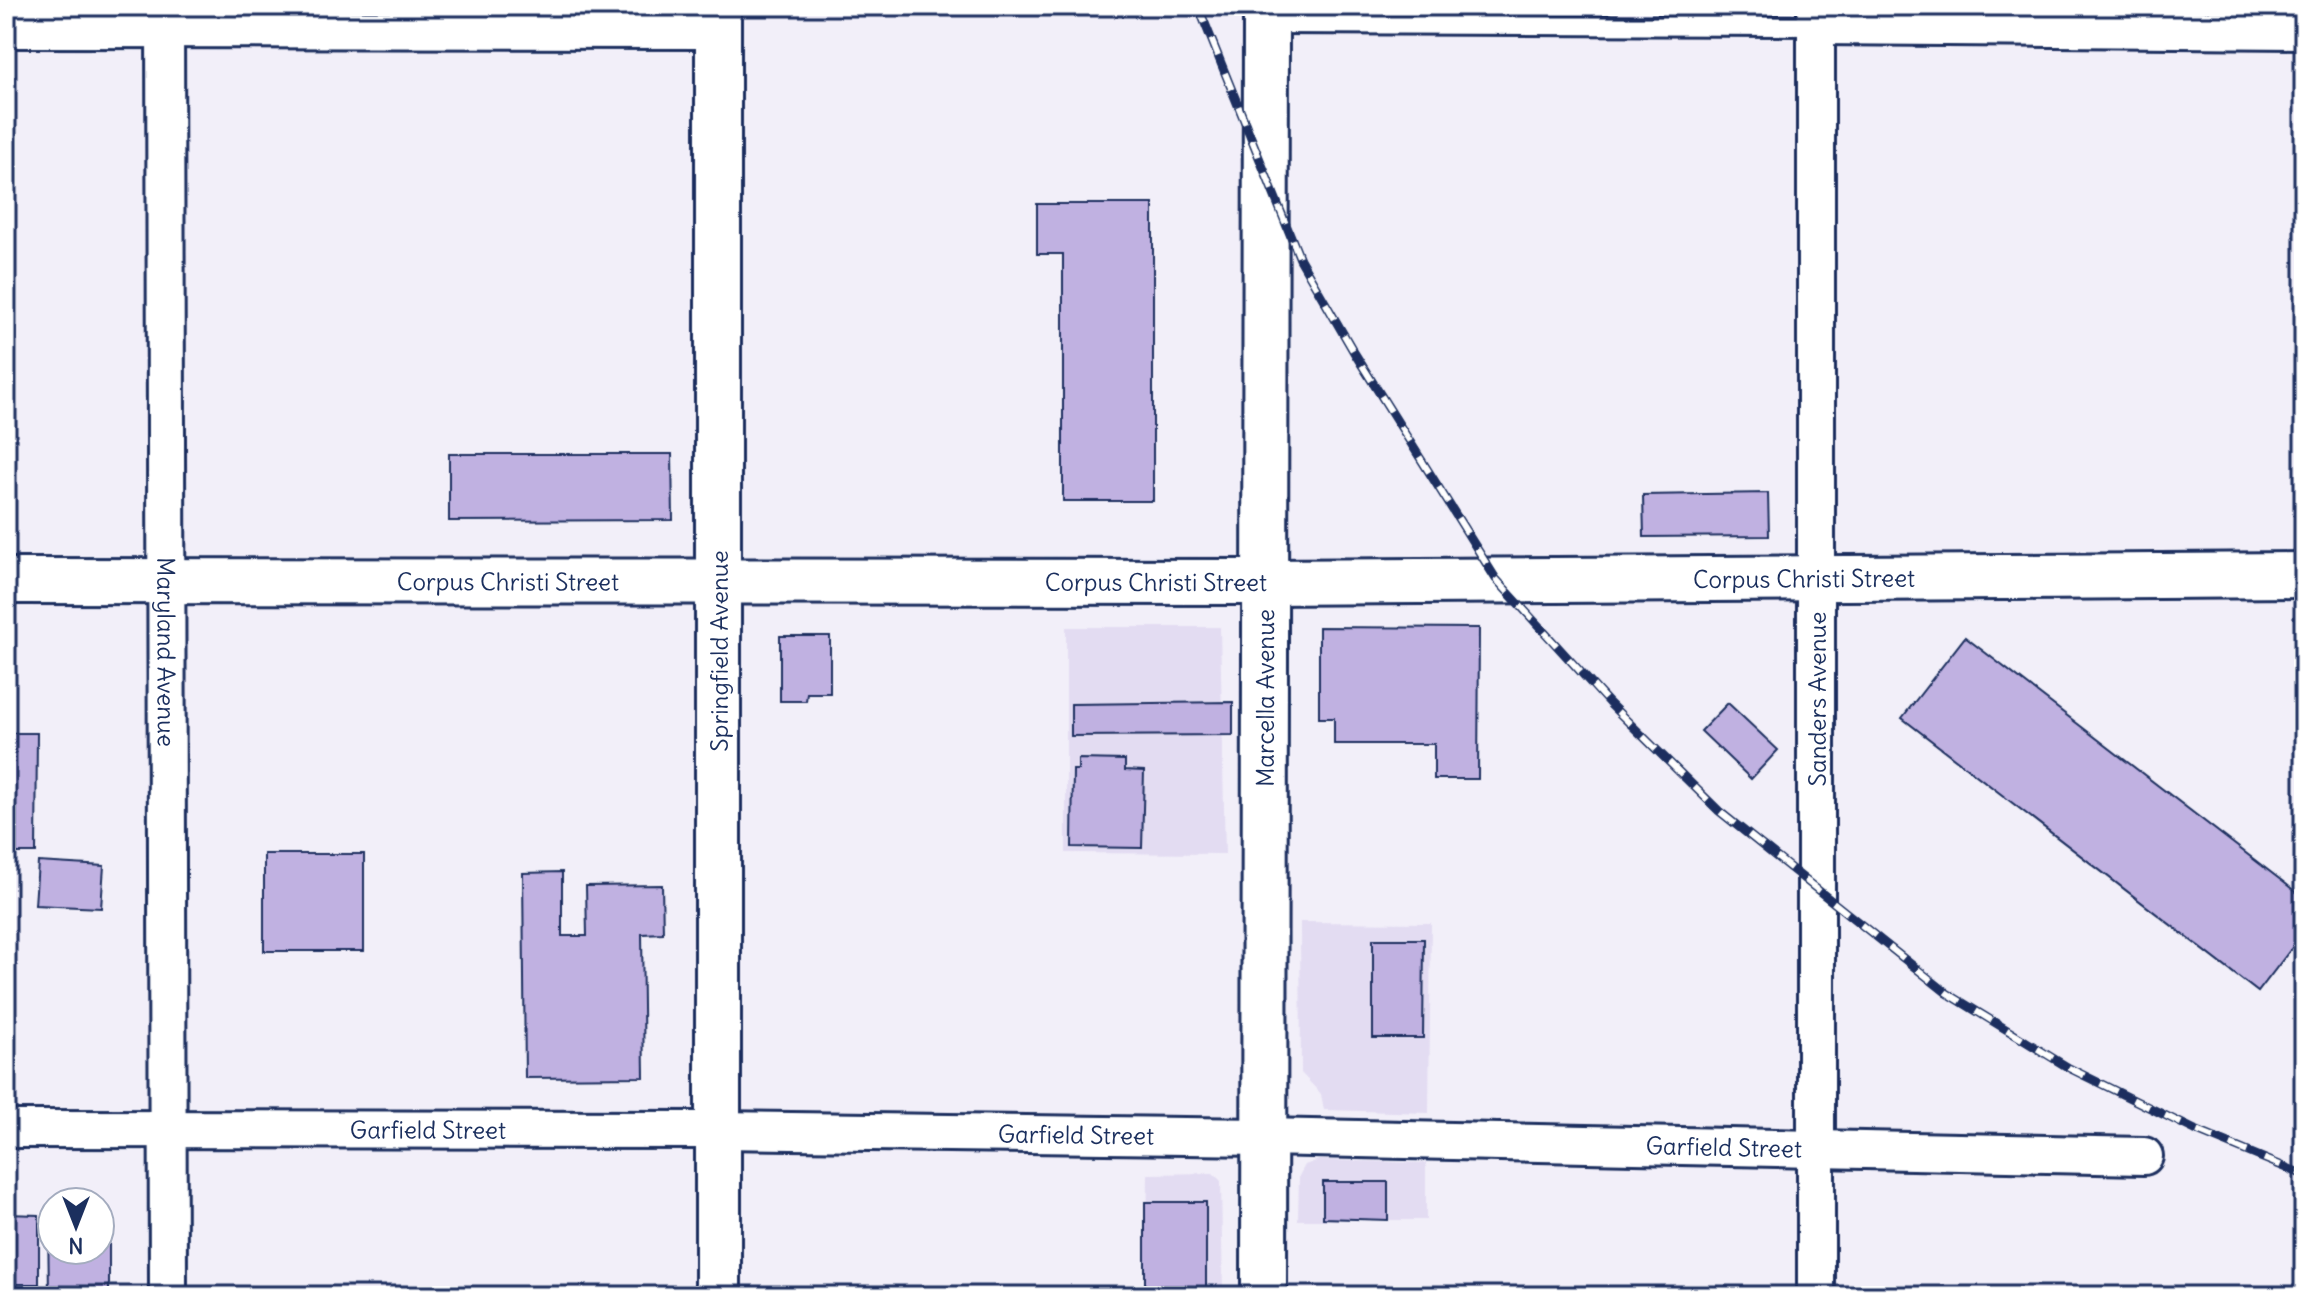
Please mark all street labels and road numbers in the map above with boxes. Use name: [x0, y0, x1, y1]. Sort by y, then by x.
street label: Springfield Avenue: [704, 550, 734, 752]
street label: Maryland Avenue: [151, 557, 182, 747]
street label: Corpus Christi Street: [1693, 563, 1915, 594]
street label: Corpus Christi Street: [397, 566, 619, 596]
street label: Corpus Christi Street: [1045, 567, 1267, 597]
street label: Marcella Avenue: [1250, 609, 1280, 787]
street label: Sanders Avenue: [1802, 612, 1832, 786]
street label: Garfield Street: [350, 1114, 506, 1145]
street label: Garfield Street: [998, 1119, 1154, 1151]
street label: Garfield Street: [1645, 1130, 1802, 1164]

